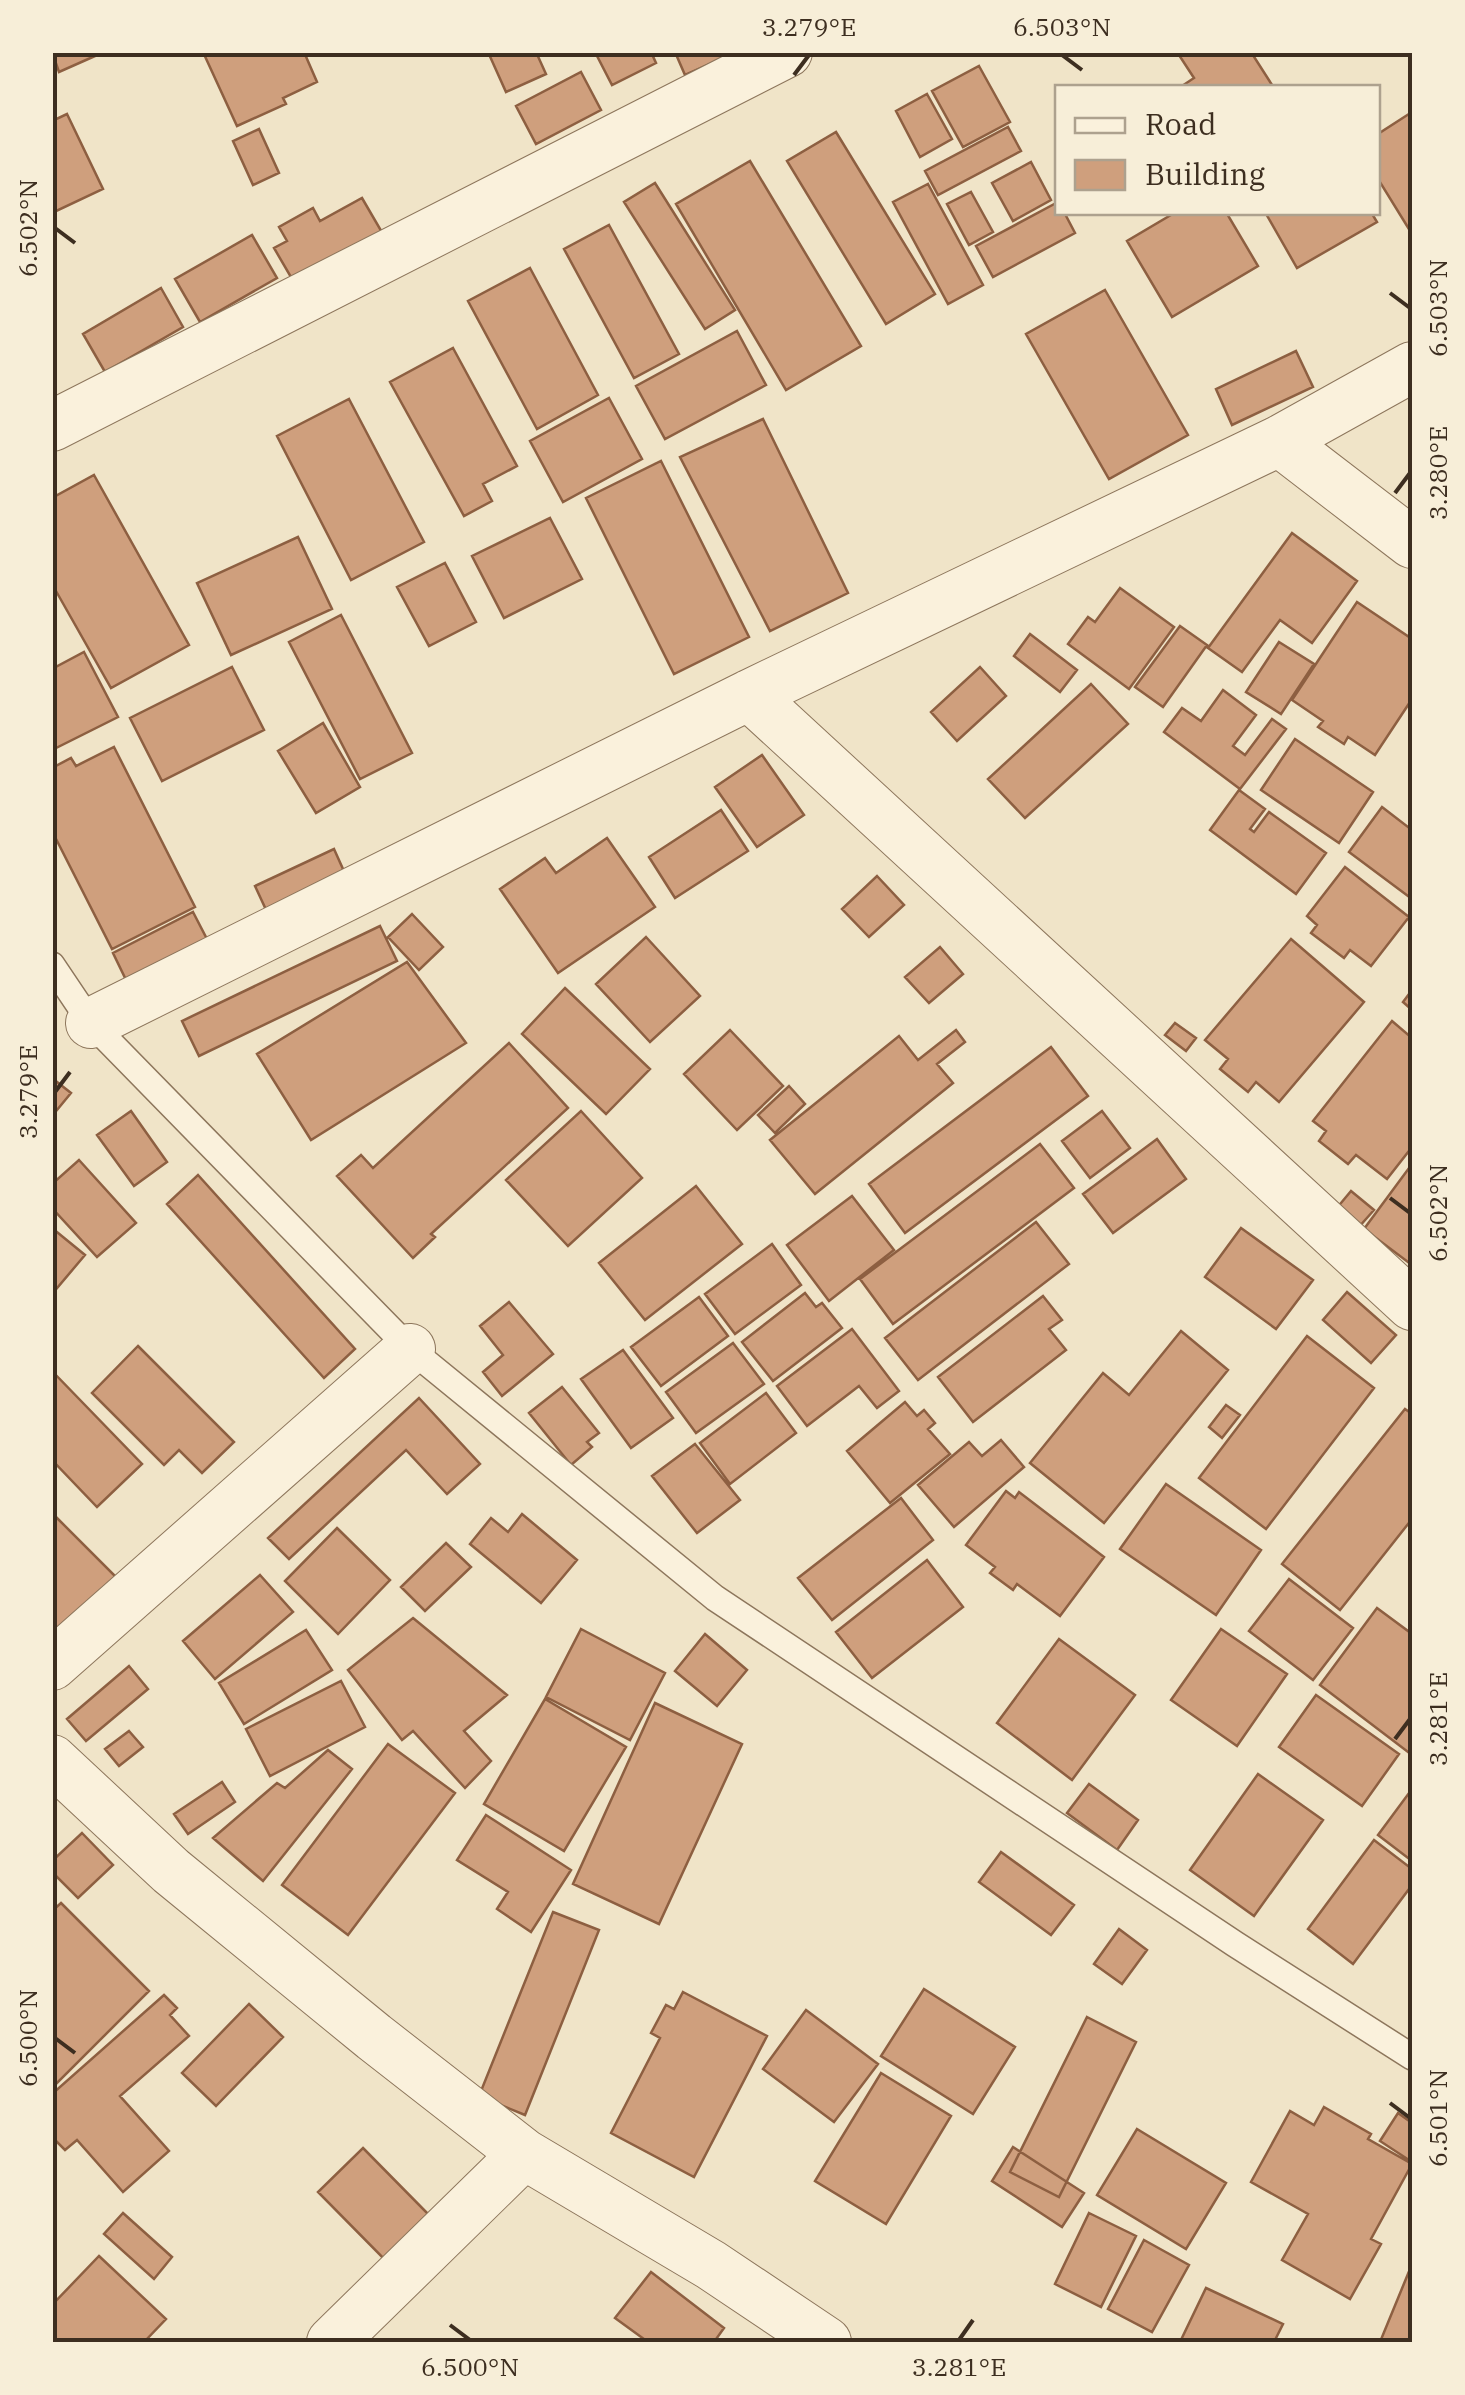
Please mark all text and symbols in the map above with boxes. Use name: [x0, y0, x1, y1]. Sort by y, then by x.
text: 3.279°E: [762, 10, 856, 43]
text: 6.503°N: [1013, 10, 1111, 43]
legend: [1055, 85, 1380, 215]
text: Road: [1145, 104, 1217, 143]
text: Building: [1145, 154, 1265, 193]
text: 6.502°N: [11, 179, 44, 277]
text: 6.503°N: [1421, 259, 1454, 357]
text: 3.280°E: [1421, 426, 1454, 520]
text: 3.279°E: [11, 1045, 44, 1139]
text: 6.502°N: [1421, 1164, 1454, 1262]
text: 3.281°E: [1421, 1672, 1454, 1766]
text: 6.500°N: [11, 1989, 44, 2087]
text: 6.501°N: [1421, 2069, 1454, 2167]
text: 6.500°N: [421, 2350, 519, 2383]
text: 3.281°E: [912, 2350, 1006, 2383]

